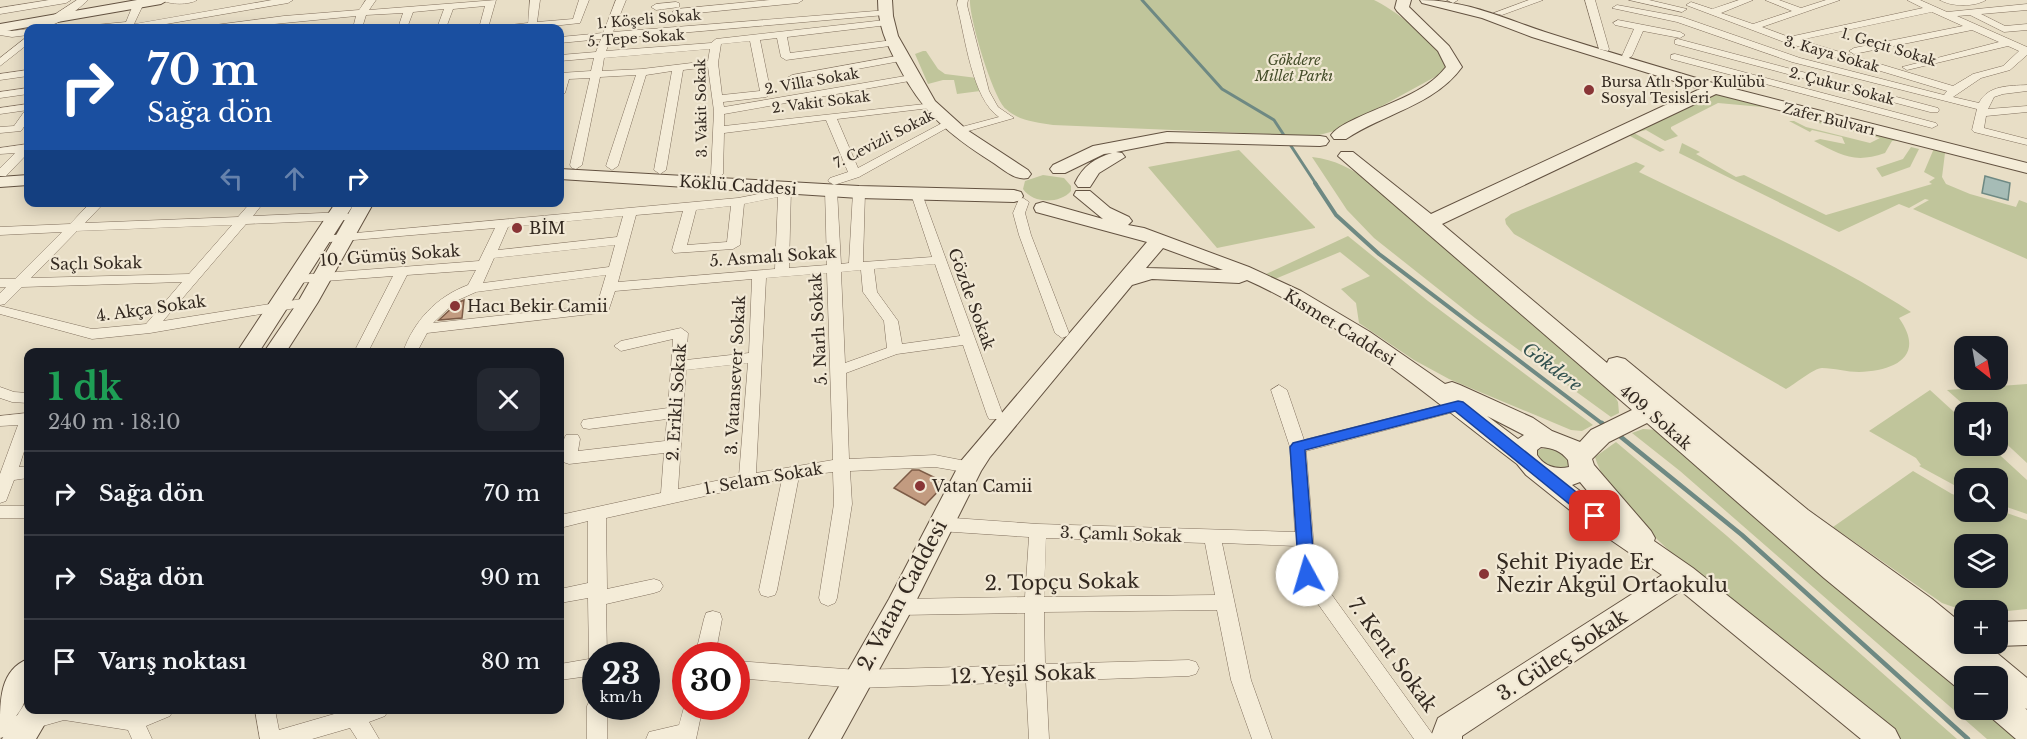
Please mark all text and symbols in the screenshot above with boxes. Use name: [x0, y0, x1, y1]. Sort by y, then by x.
street label: 1. Köşeli Sokak: [596, 5, 702, 33]
street label: 1. Geçit Sokak: [1839, 24, 1939, 70]
street label: 5. Tepe Sokak: [587, 26, 686, 50]
street label: 3. Kaya Sokak: [1782, 32, 1882, 76]
text: 70 m: [147, 44, 258, 96]
icon: right: [48, 48, 126, 126]
park label: Gökdere Millet Parkı: [1254, 51, 1333, 85]
street label: 3. Vakit Sokak: [691, 58, 711, 158]
street label: 2. Çukur Sokak: [1787, 63, 1897, 109]
street label: 2. Villa Sokak: [763, 64, 861, 98]
place label: Bursa Atlı Spor Kulübü Sosyal Tesisleri: [1601, 73, 1766, 107]
marker: Bursa Atlı Spor Kulübü Sosyal Tesisleri: [1582, 83, 1596, 97]
street label: 2. Vakit Sokak: [771, 87, 872, 117]
text: Sağa dön: [147, 96, 272, 129]
street label: Zafer Bulvarı: [1781, 99, 1877, 139]
street label: 7. Cevizli Sokak: [831, 106, 938, 172]
icon: left: [215, 162, 248, 195]
icon: ahead: [278, 162, 311, 195]
icon: right: [341, 162, 374, 195]
street label: Köklü Caddesi: [678, 171, 798, 199]
place label: BİM: [529, 218, 565, 238]
marker: BİM: [510, 221, 524, 235]
street label: 10. Gümüş Sokak: [319, 240, 461, 270]
street label: 5. Asmalı Sokak: [709, 242, 837, 270]
street label: Gözde Sokak: [944, 245, 1000, 353]
street label: Saçlı Sokak: [50, 252, 142, 274]
street label: 5. Narlı Sokak: [805, 272, 831, 386]
street label: Kısmet Caddesi: [1281, 285, 1400, 370]
street label: 4. Akça Sokak: [95, 290, 207, 326]
street label: 3. Vatansever Sokak: [721, 295, 749, 455]
place label: Hacı Bekir Camii: [467, 296, 608, 316]
marker: Hacı Bekir Camii: [448, 299, 462, 313]
north arrow: [1954, 336, 2008, 390]
map controls: [1954, 336, 2008, 720]
water label: Gökdere: [1518, 338, 1586, 396]
street label: 2. Erikli Sokak: [662, 342, 690, 461]
text: 1 dk: [48, 365, 122, 410]
button: close: [477, 368, 540, 431]
street label: 409. Sokak: [1616, 380, 1696, 454]
button: sound: [1954, 402, 2008, 456]
text: 240 m · 18:10: [48, 410, 181, 434]
street label: 1. Selam Sokak: [702, 458, 824, 498]
button: search: [1954, 468, 2008, 522]
place label: Vatan Camii: [931, 476, 1033, 496]
icon: right: [48, 477, 81, 510]
marker: Vatan Camii: [913, 479, 927, 493]
text: Sağa dön: [99, 480, 204, 507]
text: 70 m: [483, 480, 540, 507]
pin: [1569, 490, 1620, 541]
icon: arrive: [1578, 499, 1611, 532]
street label: 2. Vatan Caddesi: [852, 515, 952, 674]
street label: 3. Çamlı Sokak: [1060, 522, 1183, 546]
button: layers: [1954, 534, 2008, 588]
position arrow: [1275, 543, 1339, 607]
place label: Şehit Piyade Er Nezir Akgül Ortaokulu: [1496, 550, 1728, 597]
icon: right: [48, 561, 81, 594]
text: Sağa dön: [99, 564, 204, 591]
text: 90 m: [480, 564, 540, 591]
marker: Şehit Piyade Er Nezir Akgül Ortaokulu: [1477, 567, 1491, 581]
street label: 2. Topçu Sokak: [984, 569, 1140, 595]
street label: 7. Kent Sokak: [1344, 593, 1443, 717]
button: +: [1954, 600, 2008, 654]
street label: 3. Güleç Sokak: [1492, 604, 1632, 706]
speed limit sign: 30: [672, 642, 750, 720]
icon: arrive: [48, 645, 81, 678]
text: Varış noktası: [99, 648, 247, 675]
text: 80 m: [481, 648, 540, 675]
text: 23: [602, 655, 640, 692]
street label: 12. Yeşil Sokak: [950, 659, 1097, 689]
button: −: [1954, 666, 2008, 720]
text: km/h: [600, 687, 642, 706]

